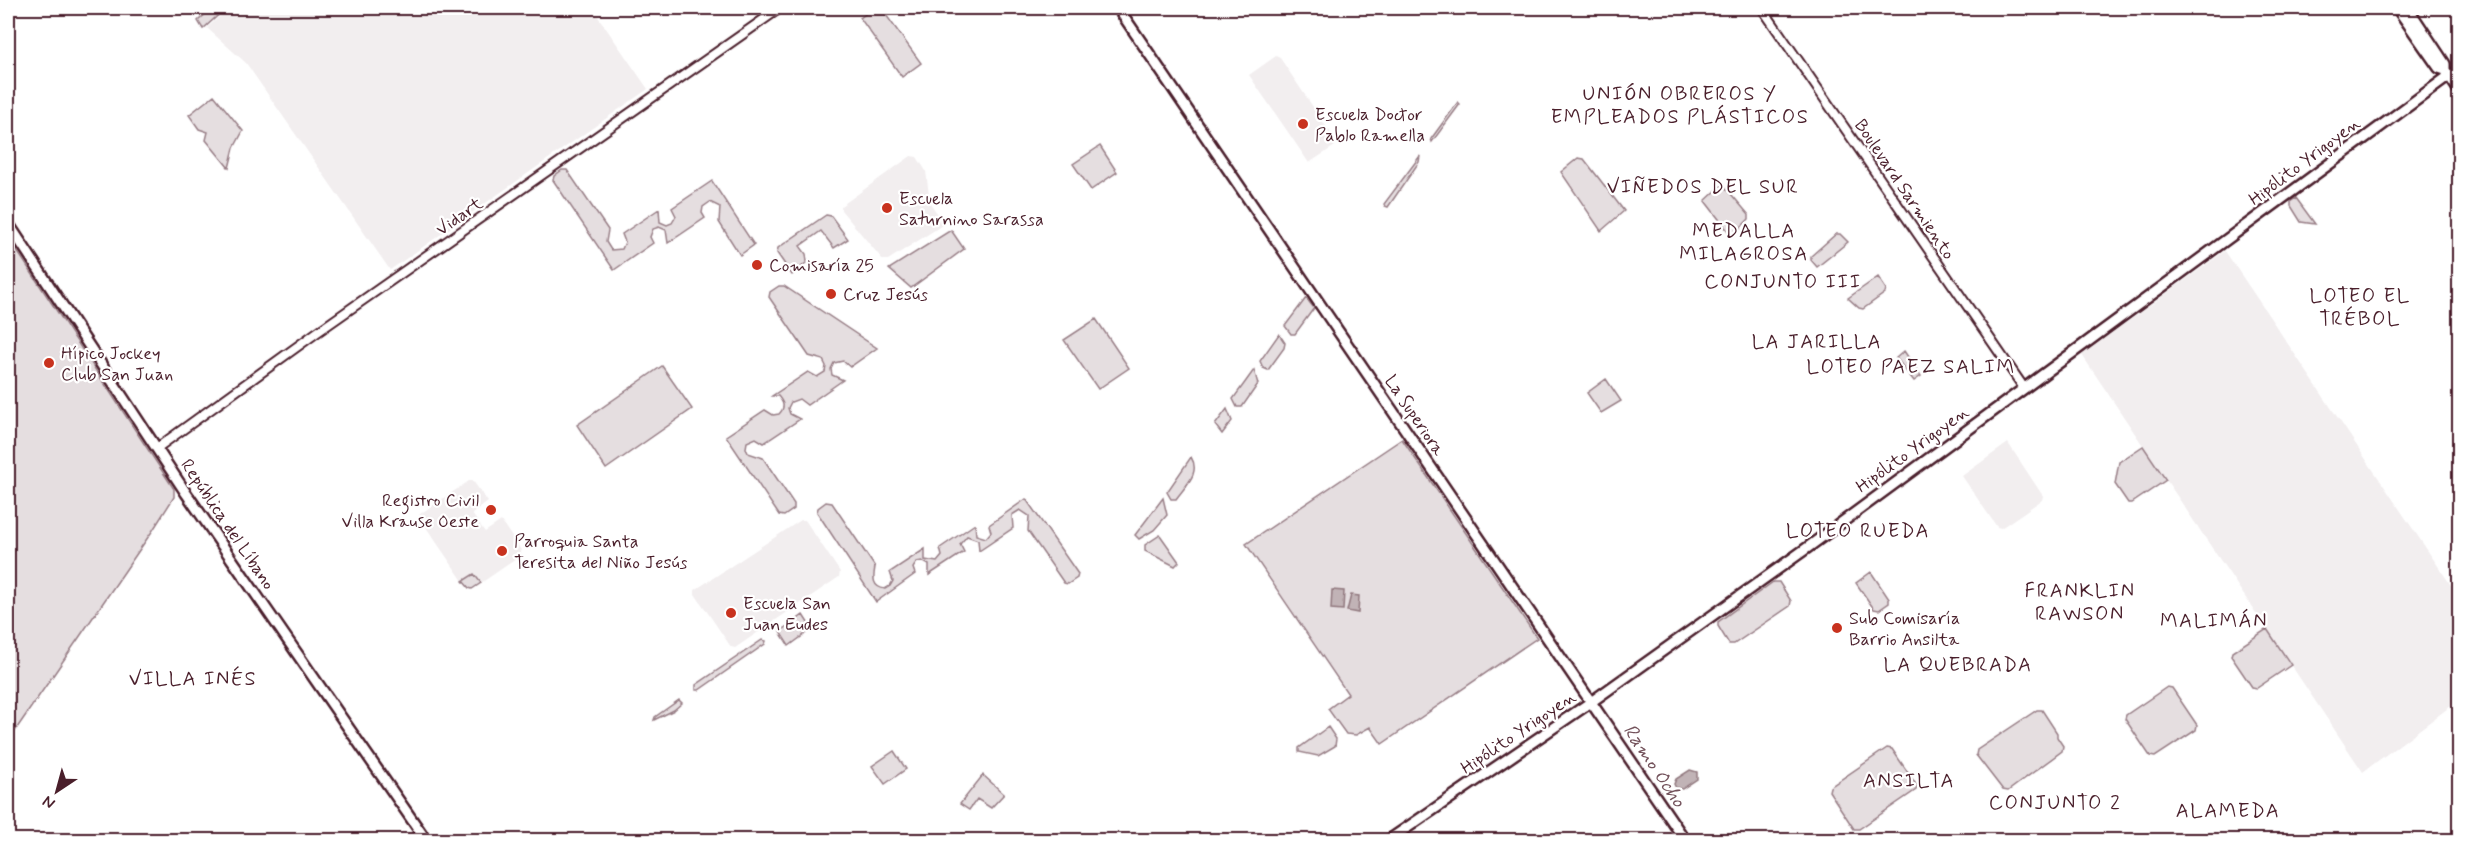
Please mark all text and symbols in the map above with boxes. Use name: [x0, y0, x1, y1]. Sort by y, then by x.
district label: UNIÓN OBREROS Y EMPLEADOS PLÁSTICOS: [1551, 81, 1809, 131]
place label: Escuela Doctor Pablo Ramella: [1315, 103, 1425, 148]
street label: Hipólito Yrigoyen: [2244, 112, 2365, 212]
street label: Boulevard Sarmiento: [1848, 115, 1960, 264]
marker: Escuela Doctor Pablo Ramella: [1296, 117, 1310, 131]
district label: VIÑEDOS DEL SUR: [1607, 174, 1799, 201]
place label: Escuela Saturnino Sarassa: [899, 187, 1044, 232]
street label: Vidart: [431, 192, 488, 242]
marker: Escuela Saturnino Sarassa: [880, 201, 894, 215]
district label: MEDALLA MILAGROSA: [1679, 218, 1809, 268]
place label: Comisaría 25: [769, 254, 874, 278]
marker: Comisaría 25: [750, 258, 764, 272]
district label: CONJUNTO III: [1704, 269, 1862, 296]
place label: Cruz Jesús: [843, 283, 928, 307]
district label: LOTEO EL TRÉBOL: [2309, 283, 2411, 333]
marker: Cruz Jesús: [824, 287, 838, 301]
district label: LA JARILLA: [1752, 329, 1882, 356]
place label: Hípico Jockey Club San Juan: [61, 342, 173, 387]
district label: LOTEO PAEZ SALIM: [1807, 354, 2015, 381]
marker: Hípico Jockey Club San Juan: [42, 356, 56, 370]
street label: La Superiora: [1378, 371, 1450, 461]
street label: Hipólito Yrigoyen: [1851, 401, 1974, 499]
street label: República del Líbano: [174, 454, 280, 595]
place label: Registro Civil Villa Krause Oeste: [342, 489, 479, 534]
marker: Registro Civil Villa Krause Oeste: [484, 503, 498, 517]
district label: LOTEO RUEDA: [1786, 518, 1930, 545]
place label: Parroquia Santa Teresita del Niño Jesús: [514, 530, 688, 575]
marker: Parroquia Santa Teresita del Niño Jesús: [495, 544, 509, 558]
district label: FRANKLIN RAWSON: [2025, 578, 2135, 628]
place label: Escuela San Juan Eudes: [743, 592, 831, 637]
marker: Escuela San Juan Eudes: [724, 606, 738, 620]
place label: Sub Comisaría Barrio Ansilta: [1849, 607, 1960, 652]
district label: MALIMÁN: [2160, 608, 2268, 635]
marker: Sub Comisaría Barrio Ansilta: [1830, 621, 1844, 635]
district label: LA QUEBRADA: [1883, 652, 2033, 679]
district label: VILLA INÉS: [129, 666, 257, 693]
street label: Hipólito Yrigoyen: [1456, 685, 1581, 780]
water label: Ramo Ocho: [1616, 719, 1692, 813]
north arrow: [27, 761, 87, 821]
district label: ANSILTA: [1863, 768, 1955, 795]
text: N: [39, 790, 60, 814]
district label: CONJUNTO 2: [1989, 790, 2121, 817]
district label: ALAMEDA: [2176, 798, 2280, 825]

